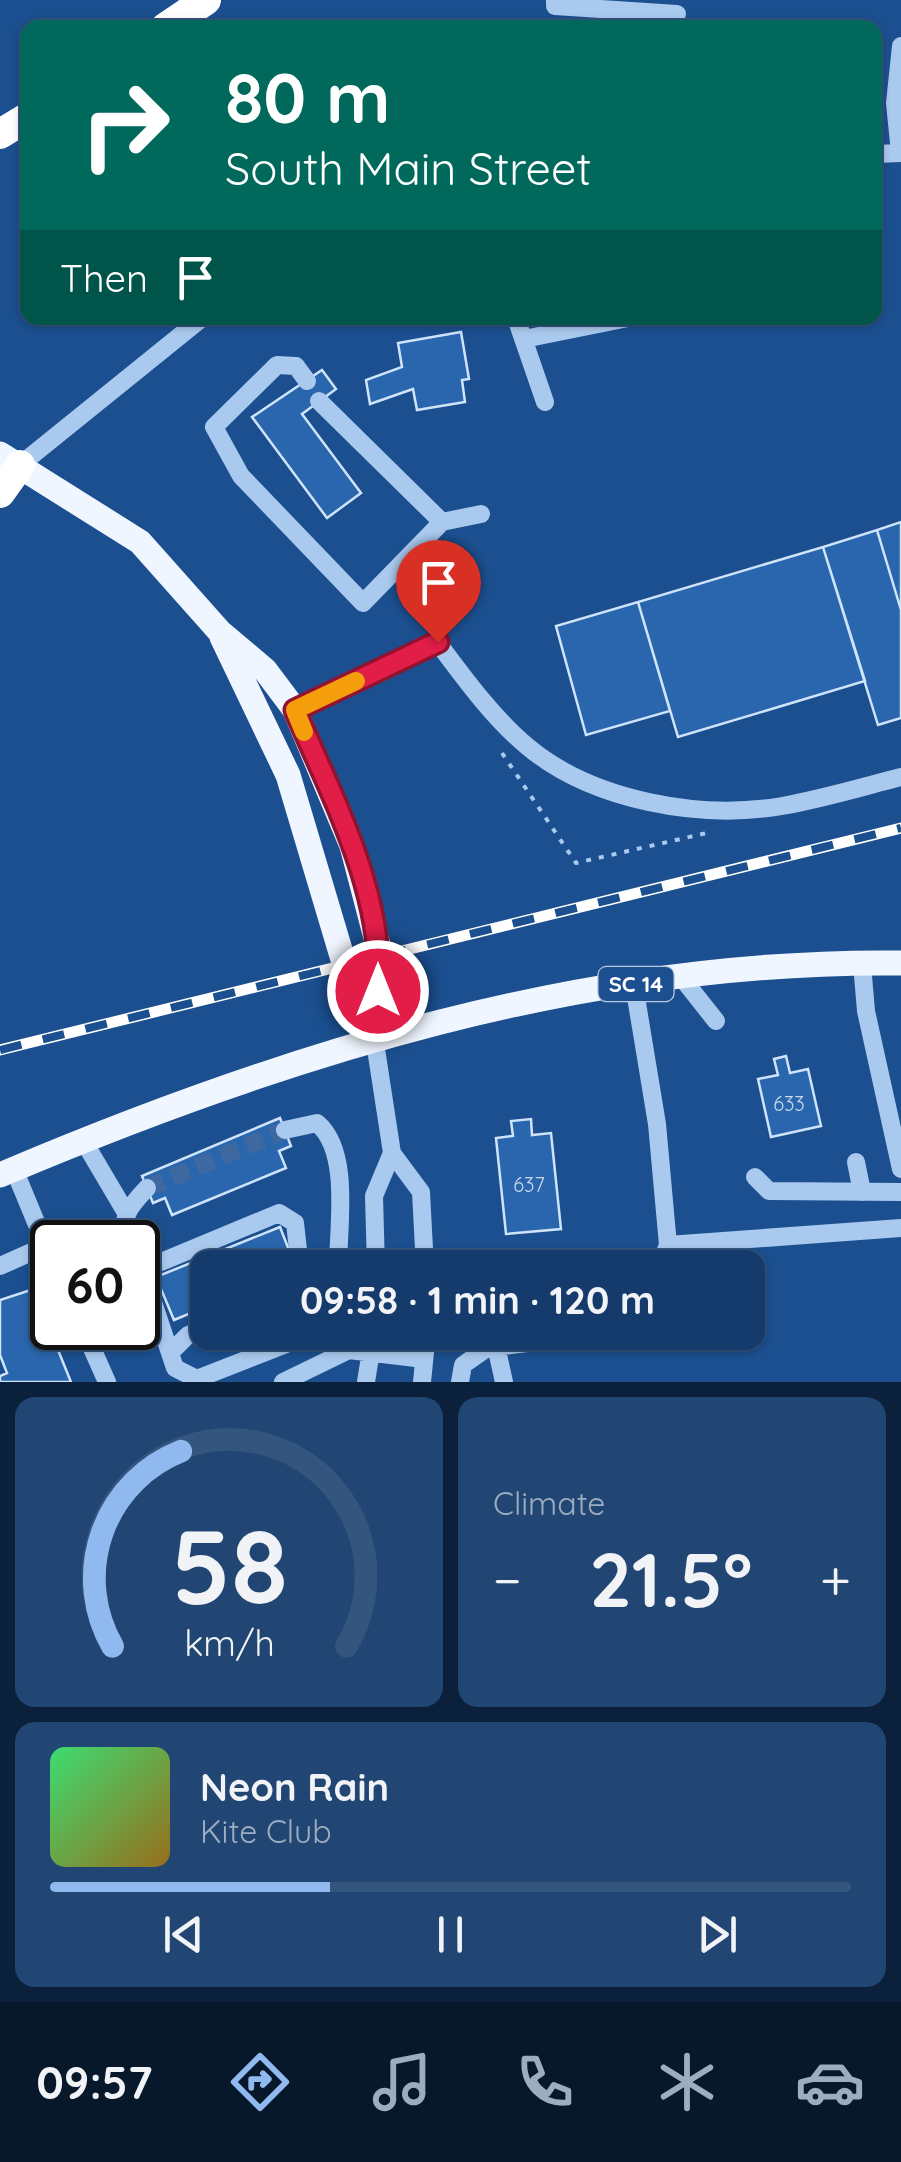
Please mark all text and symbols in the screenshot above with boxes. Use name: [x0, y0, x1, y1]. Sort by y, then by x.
text: 80 m: [225, 53, 390, 141]
icon: right: [60, 60, 190, 190]
text: South Main Street: [225, 140, 592, 196]
icon: arrive: [168, 250, 223, 305]
text: Then: [60, 254, 148, 302]
pin: [396, 540, 481, 643]
icon: arrive: [411, 555, 466, 610]
position arrow: [326, 939, 430, 1043]
road number: SC 14: [598, 967, 674, 1001]
house number: 633: [773, 1091, 805, 1116]
house number: 637: [513, 1172, 545, 1197]
speed limit sign: 60: [30, 1220, 160, 1350]
text: 09:58 · 1 min · 120 m: [300, 1276, 655, 1324]
text: Climate: [493, 1483, 605, 1523]
text: 58: [171, 1500, 287, 1630]
text: 21.5°: [589, 1532, 752, 1626]
text: −: [493, 1545, 522, 1614]
text: +: [820, 1545, 851, 1614]
text: km/h: [184, 1620, 274, 1665]
text: Neon Rain: [200, 1763, 389, 1811]
text: Kite Club: [200, 1811, 332, 1851]
icon: previous: [156, 1907, 211, 1962]
icon: pause: [423, 1907, 478, 1962]
icon: next: [690, 1907, 745, 1962]
icon: directions: [225, 2047, 295, 2117]
icon: music: [367, 2047, 437, 2117]
icon: phone: [510, 2047, 580, 2117]
icon: climate: [652, 2047, 722, 2117]
icon: car: [795, 2047, 865, 2117]
text: 09:57: [36, 2054, 152, 2110]

